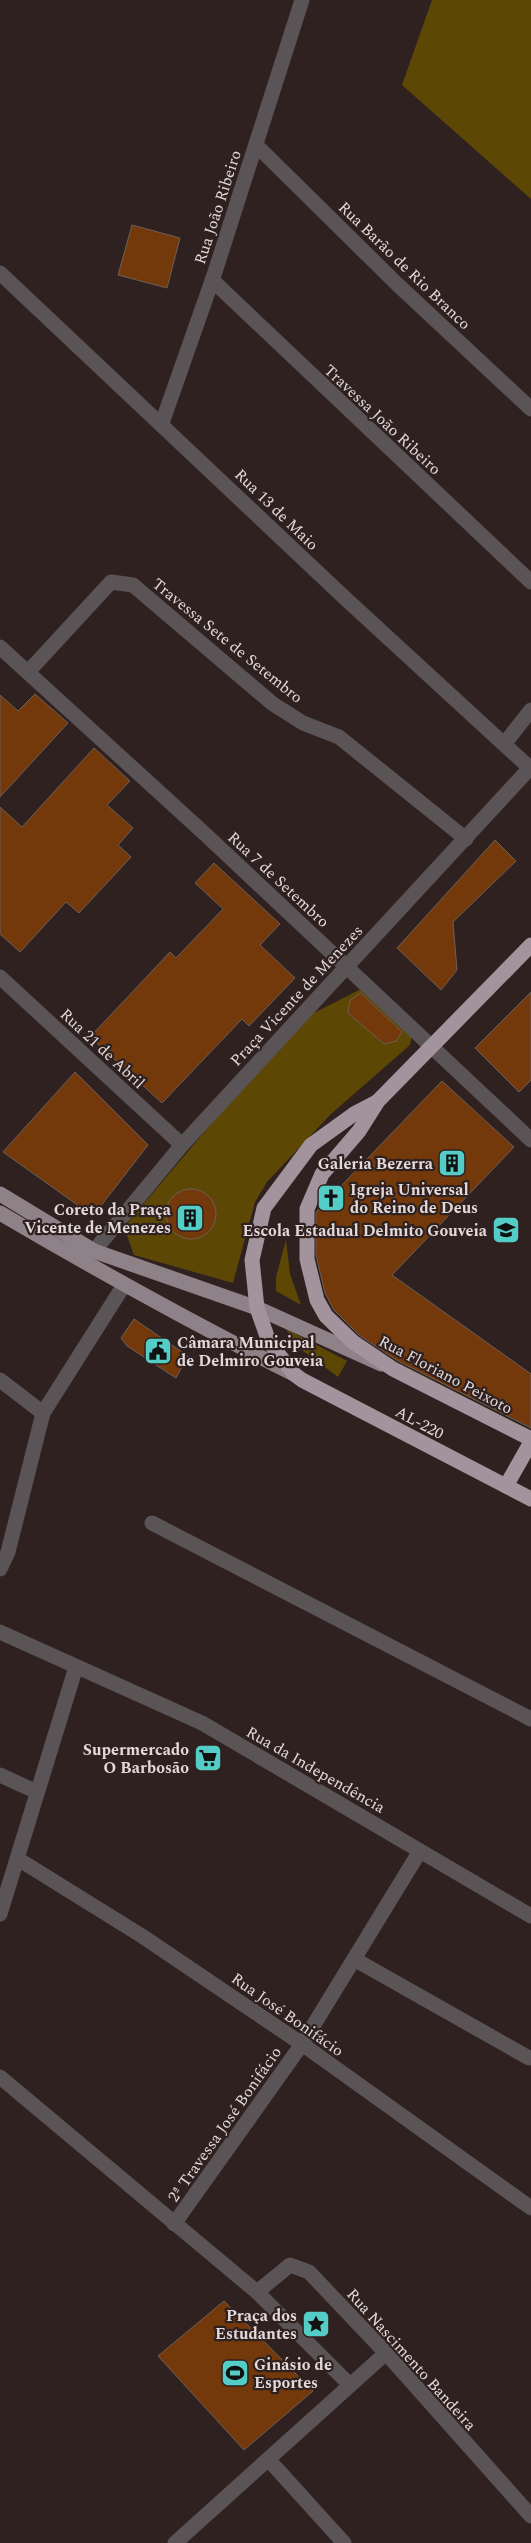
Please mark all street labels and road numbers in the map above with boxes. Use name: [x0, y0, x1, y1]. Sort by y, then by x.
street label: Rua João Ribeiro: [188, 147, 248, 268]
street label: Rua Barão de Rio Branco: [333, 196, 476, 336]
street label: Travessa João Ribeiro: [318, 359, 446, 481]
street label: Rua 13 de Maio: [229, 463, 324, 556]
street label: Travessa Sete de Setembro: [147, 572, 308, 709]
street label: Rua 7 de Setembro: [222, 826, 335, 933]
street label: Praça Vicente de Menezes: [225, 920, 369, 1072]
street label: Rua 21 de Abril: [54, 1003, 150, 1095]
street label: Rua Floriano Peixoto: [374, 1329, 517, 1420]
street label: AL-220: [391, 1400, 448, 1446]
street label: Rua da Independência: [241, 1720, 390, 1820]
street label: Rua José Bonifácio: [226, 1967, 349, 2063]
street label: 2ª Travessa José Bonifácio: [162, 2042, 288, 2207]
street label: Rua Nascimento Bandeira: [341, 2283, 482, 2436]

